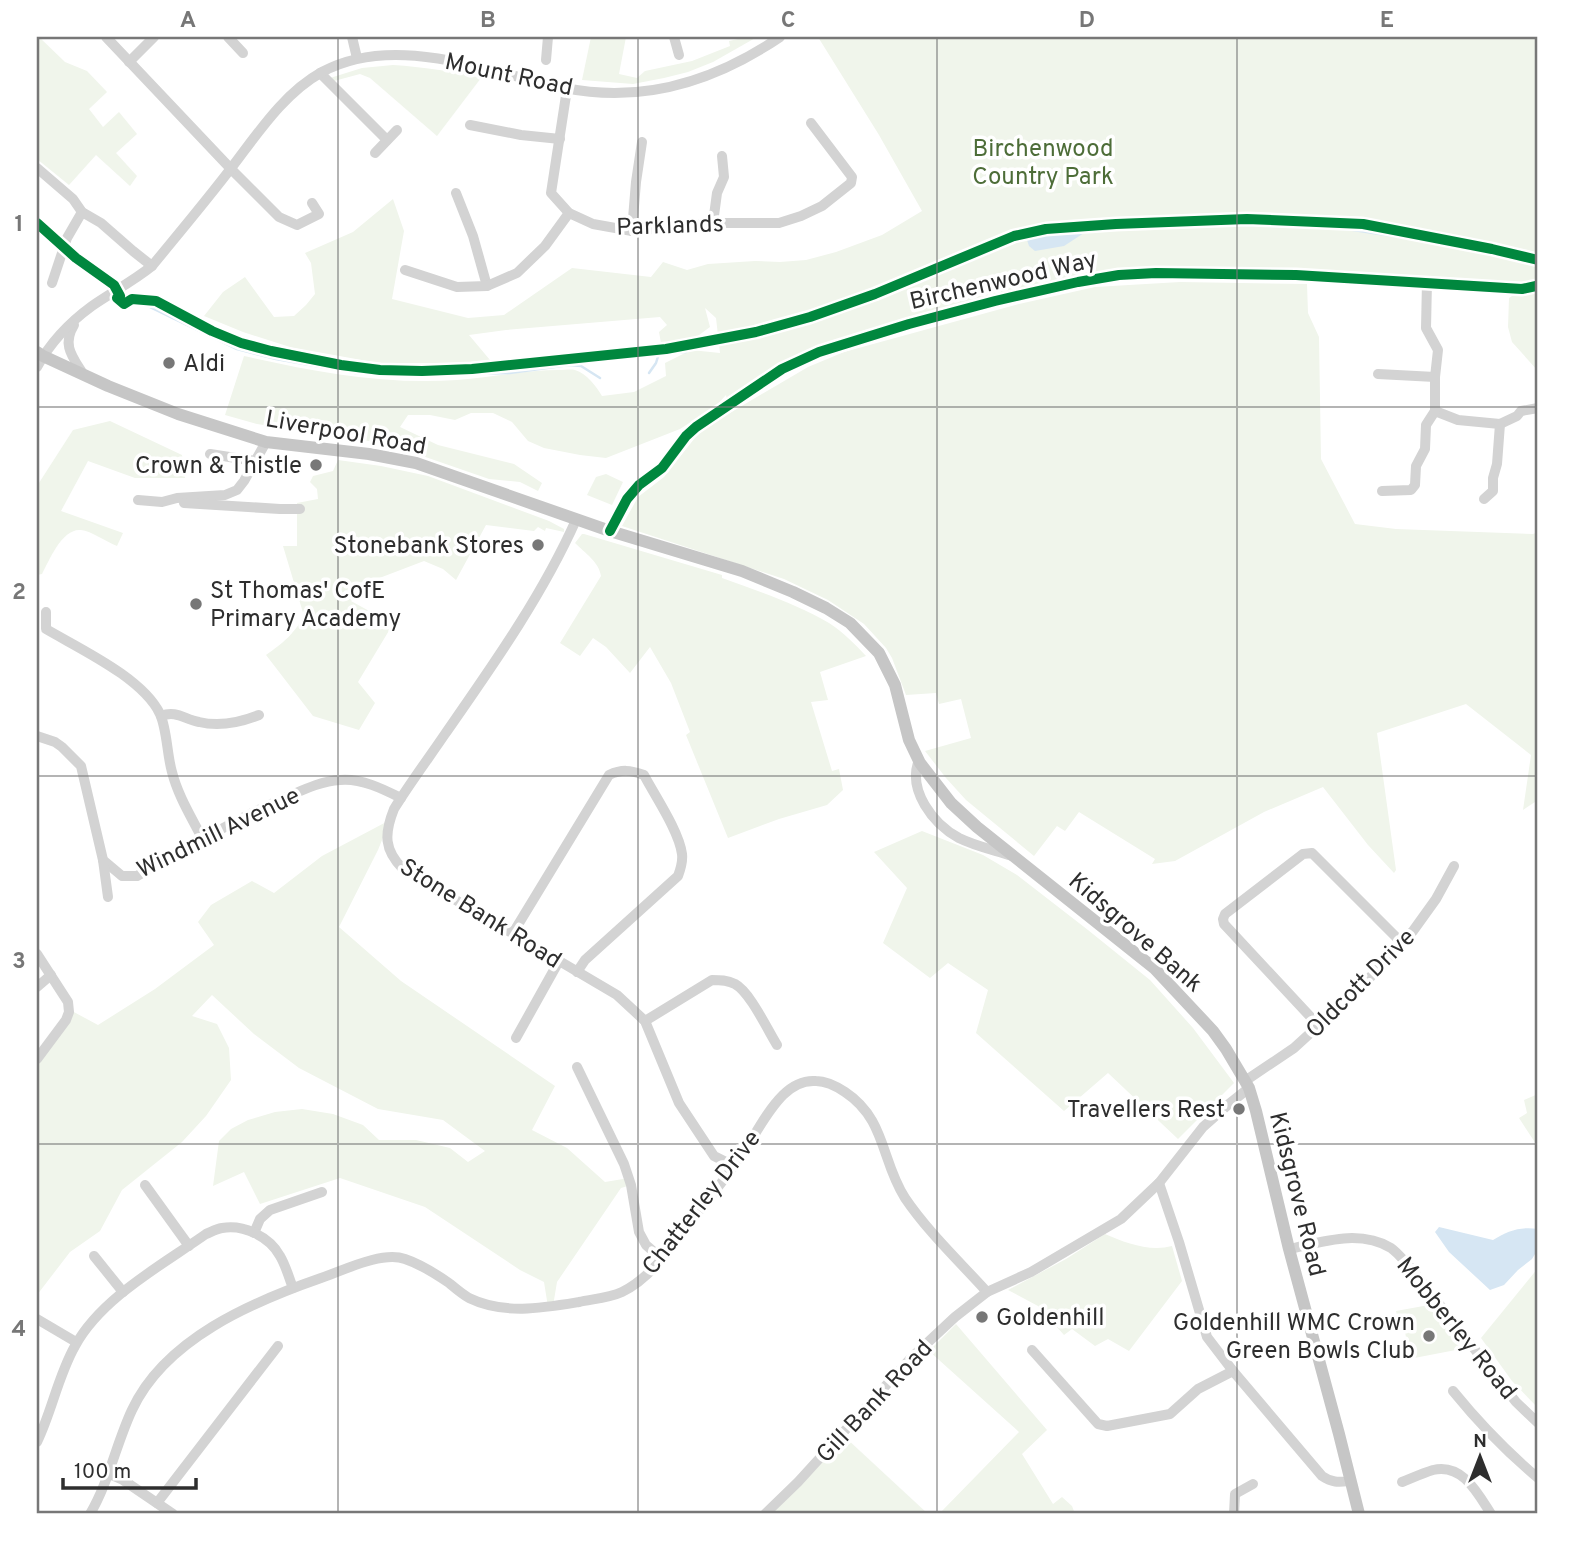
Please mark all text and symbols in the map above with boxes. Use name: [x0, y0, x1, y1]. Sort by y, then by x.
text: A: [180, 7, 196, 36]
text: B: [480, 7, 496, 36]
text: C: [781, 7, 795, 36]
text: D: [1079, 7, 1095, 36]
text: E: [1380, 7, 1394, 36]
street label: Mount Road: [442, 48, 575, 104]
park label: Birchenwood Country Park: [972, 135, 1114, 193]
street label: Parklands: [616, 210, 724, 244]
text: 1: [14, 211, 24, 240]
street label: Birchenwood Way: [907, 246, 1100, 318]
place label: Aldi: [183, 350, 225, 380]
marker: Aldi: [161, 355, 177, 371]
street label: Liverpool Road: [263, 405, 428, 463]
place label: Crown & Thistle: [135, 452, 302, 482]
marker: Crown & Thistle: [308, 457, 324, 473]
place label: Stonebank Stores: [333, 532, 524, 562]
marker: Stonebank Stores: [530, 537, 546, 553]
place label: St Thomas' CofE Primary Academy: [210, 577, 401, 635]
text: 2: [12, 579, 26, 608]
marker: St Thomas' CofE Primary Academy: [188, 596, 204, 612]
street label: Windmill Avenue: [133, 781, 305, 886]
street label: Stone Bank Road: [394, 853, 566, 976]
street label: Kidsgrove Bank: [1061, 867, 1208, 1000]
street label: Oldcott Drive: [1300, 923, 1423, 1046]
text: 3: [12, 948, 26, 977]
place label: Travellers Rest: [1067, 1096, 1225, 1126]
marker: Travellers Rest: [1231, 1101, 1247, 1117]
street label: Kidsgrove Road: [1261, 1109, 1331, 1280]
street label: Chatterley Drive: [637, 1125, 768, 1282]
street label: Mobberley Road: [1389, 1252, 1522, 1407]
place label: Goldenhill: [996, 1304, 1105, 1334]
marker: Goldenhill: [974, 1309, 990, 1325]
place label: Goldenhill WMC Crown Green Bowls Club: [1173, 1309, 1415, 1367]
text: 4: [12, 1316, 26, 1345]
marker: Goldenhill WMC Crown Green Bowls Club: [1421, 1328, 1437, 1344]
street label: Gill Bank Road: [811, 1335, 940, 1470]
north arrow: [1446, 1422, 1516, 1492]
text: N: [1473, 1430, 1487, 1454]
scale bar: [63, 1446, 196, 1490]
text: 100 m: [74, 1459, 131, 1486]

